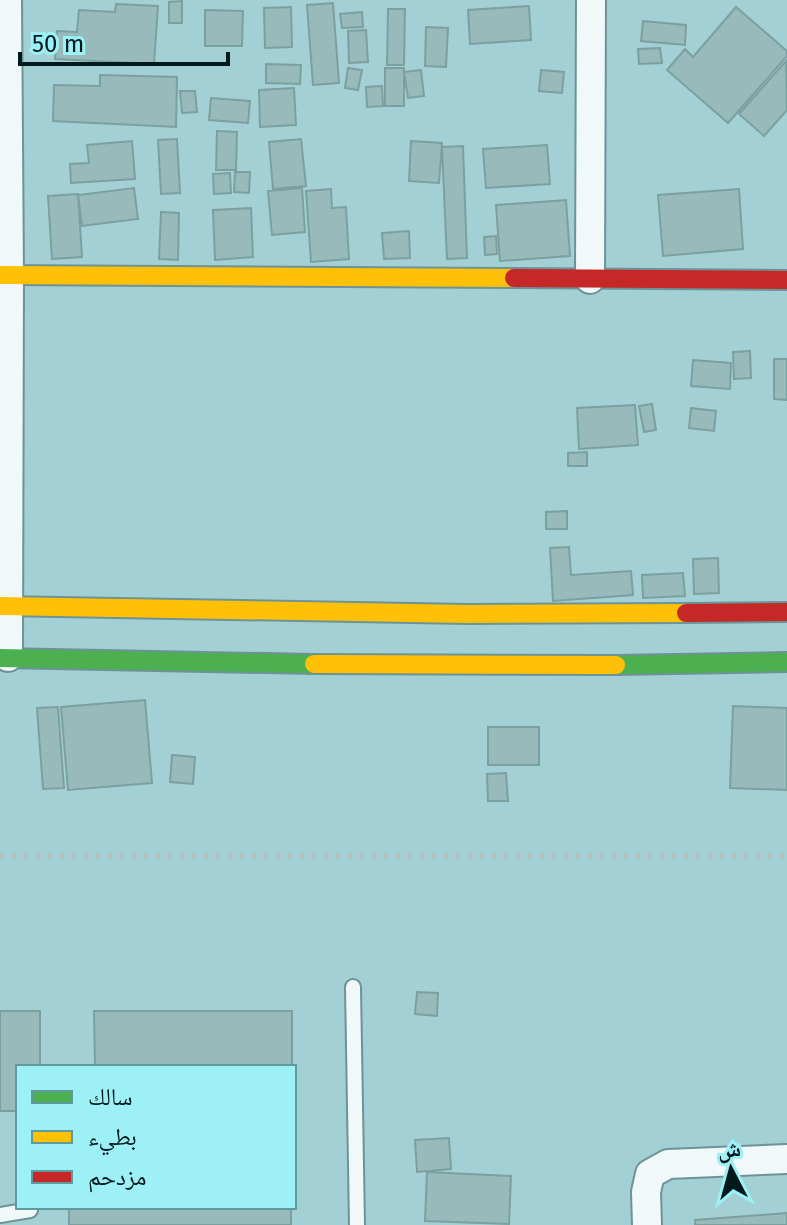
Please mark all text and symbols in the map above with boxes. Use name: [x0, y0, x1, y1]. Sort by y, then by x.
scale bar: [20, 16, 228, 66]
text: 50 m: [32, 30, 84, 58]
legend: [16, 1065, 296, 1209]
text: سالك: [88, 1083, 133, 1111]
text: بطيء: [88, 1123, 137, 1156]
north arrow: [691, 1129, 771, 1209]
text: ش: [716, 1135, 742, 1164]
text: مزدحم: [88, 1163, 147, 1193]

